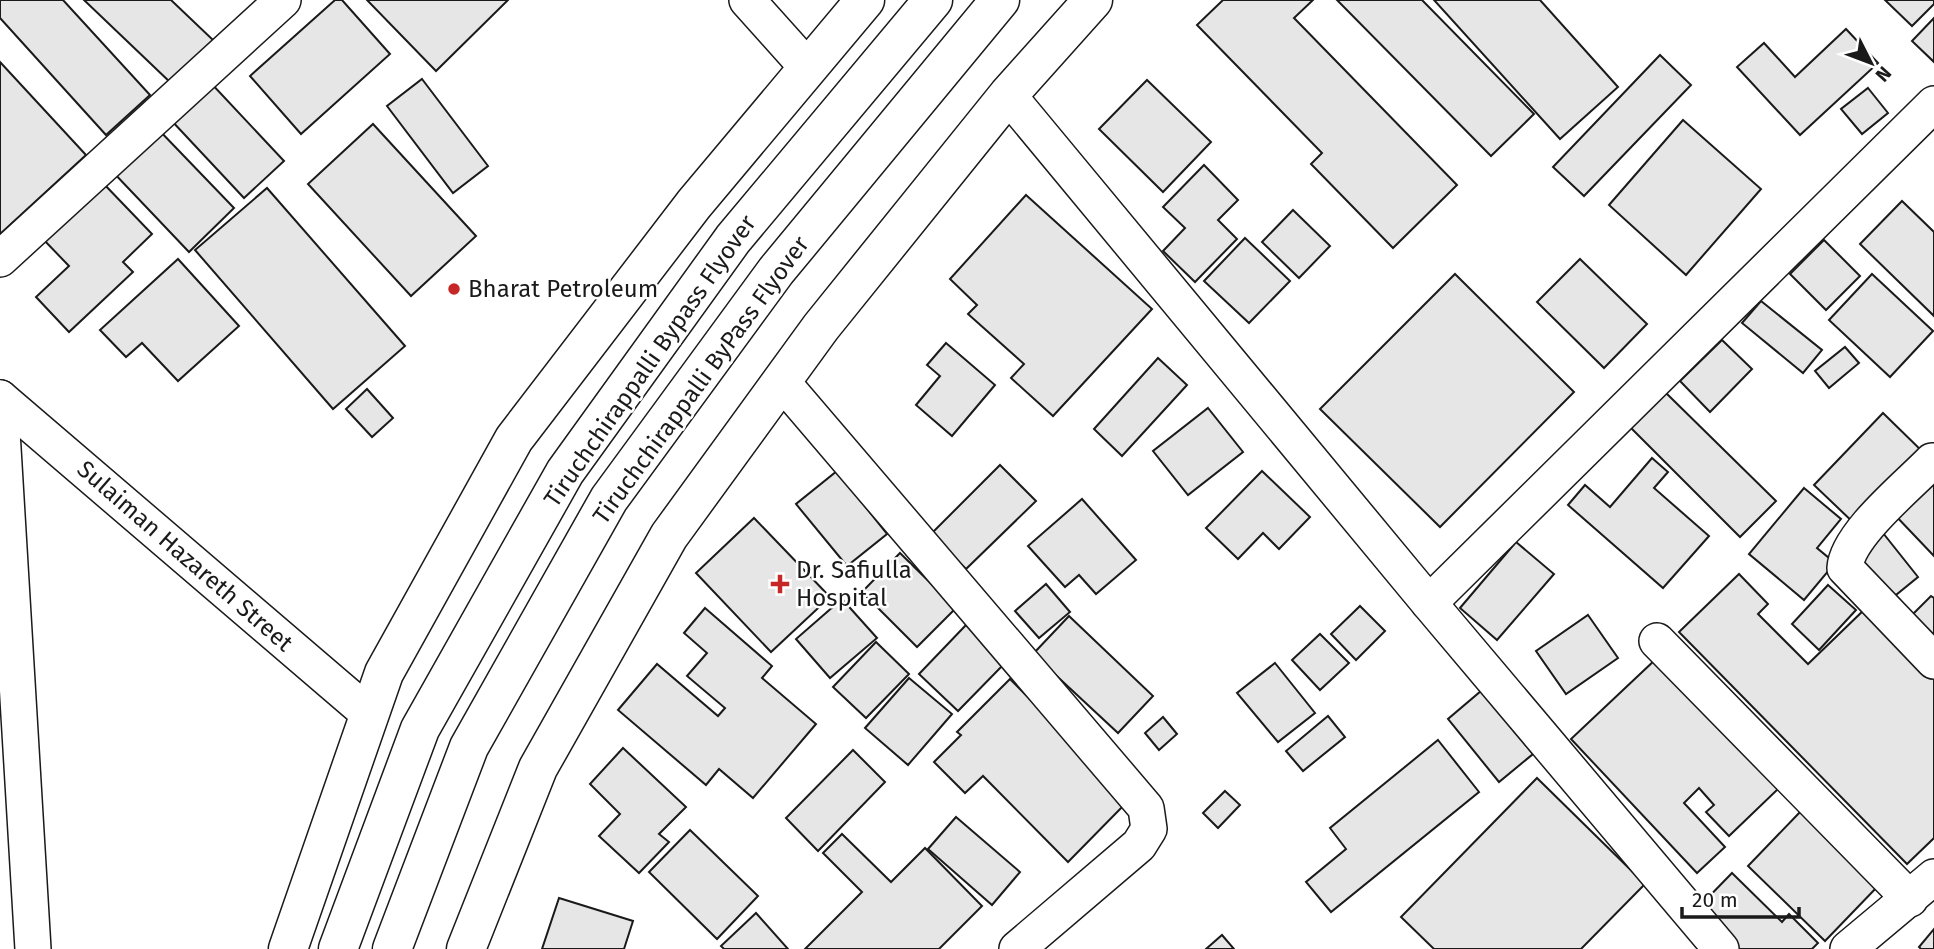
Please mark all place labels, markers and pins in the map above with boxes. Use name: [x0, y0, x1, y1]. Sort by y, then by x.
place label: Bharat Petroleum: [468, 275, 658, 303]
marker: Bharat Petroleum: [446, 281, 462, 297]
place label: Dr. Safiulla Hospital: [796, 556, 912, 612]
marker: Dr. Safiulla Hospital: [770, 574, 790, 594]

